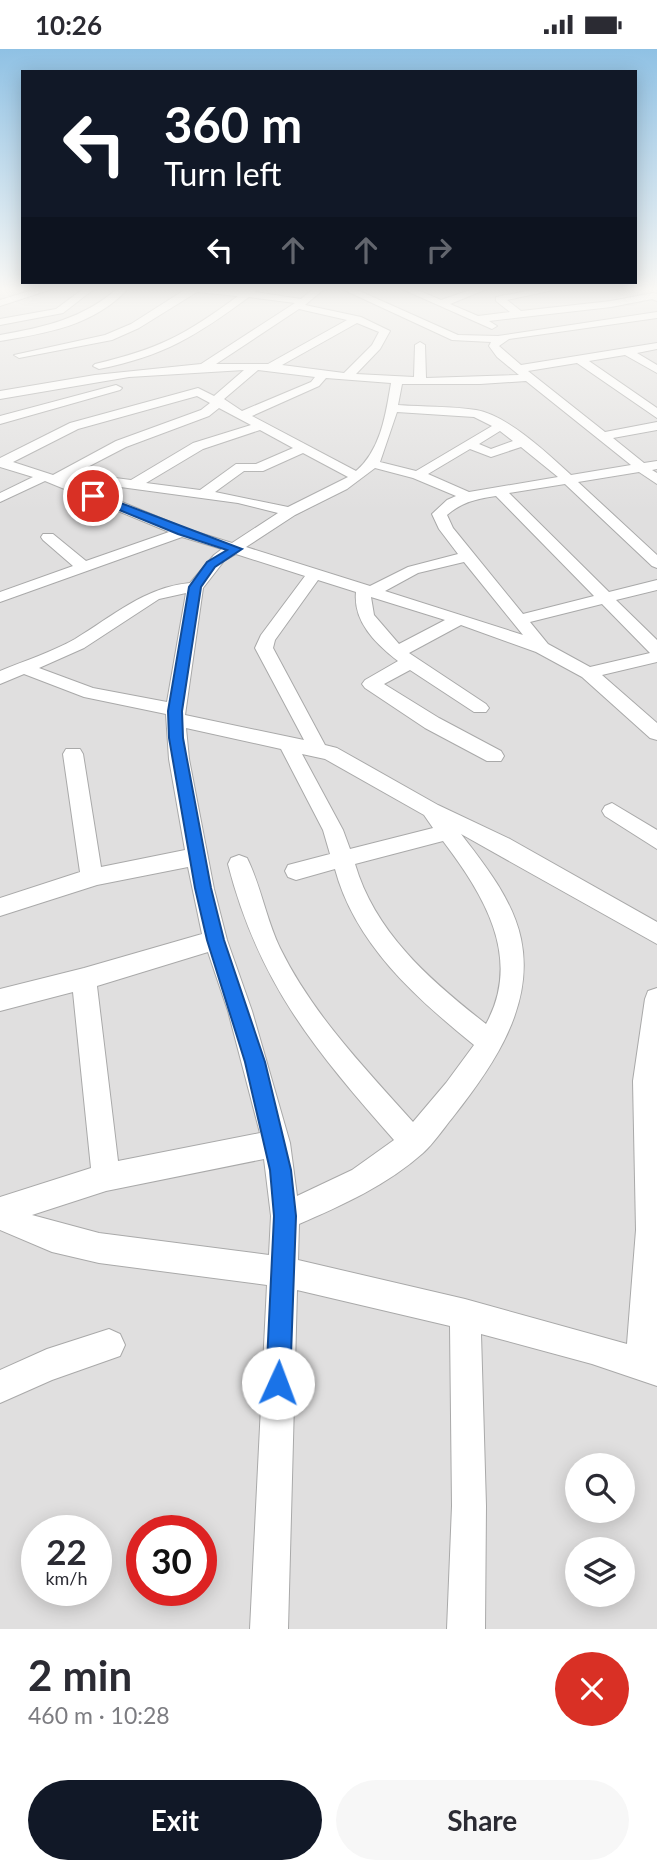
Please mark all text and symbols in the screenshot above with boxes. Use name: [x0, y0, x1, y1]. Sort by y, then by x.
text: 10:26: [35, 9, 102, 41]
text: 360 m: [164, 95, 302, 153]
icon: left: [49, 98, 140, 189]
text: Turn left: [164, 154, 281, 193]
icon: left: [201, 231, 239, 269]
icon: ahead: [274, 231, 312, 269]
icon: ahead: [347, 231, 385, 269]
icon: right: [420, 231, 458, 269]
pin: [63, 466, 123, 526]
icon: arrive: [74, 477, 112, 515]
position arrow: [241, 1346, 315, 1420]
map controls: [565, 1453, 635, 1607]
button: search: [565, 1453, 635, 1523]
speed limit sign: 30: [126, 1515, 217, 1606]
text: 22: [46, 1530, 87, 1572]
button: layers: [565, 1537, 635, 1607]
text: km/h: [45, 1567, 88, 1589]
text: 2 min: [28, 1650, 132, 1700]
button: close: [555, 1652, 629, 1726]
text: 460 m · 10:28: [28, 1701, 170, 1729]
button: Exit: [28, 1780, 322, 1860]
button: Share: [336, 1780, 629, 1860]

